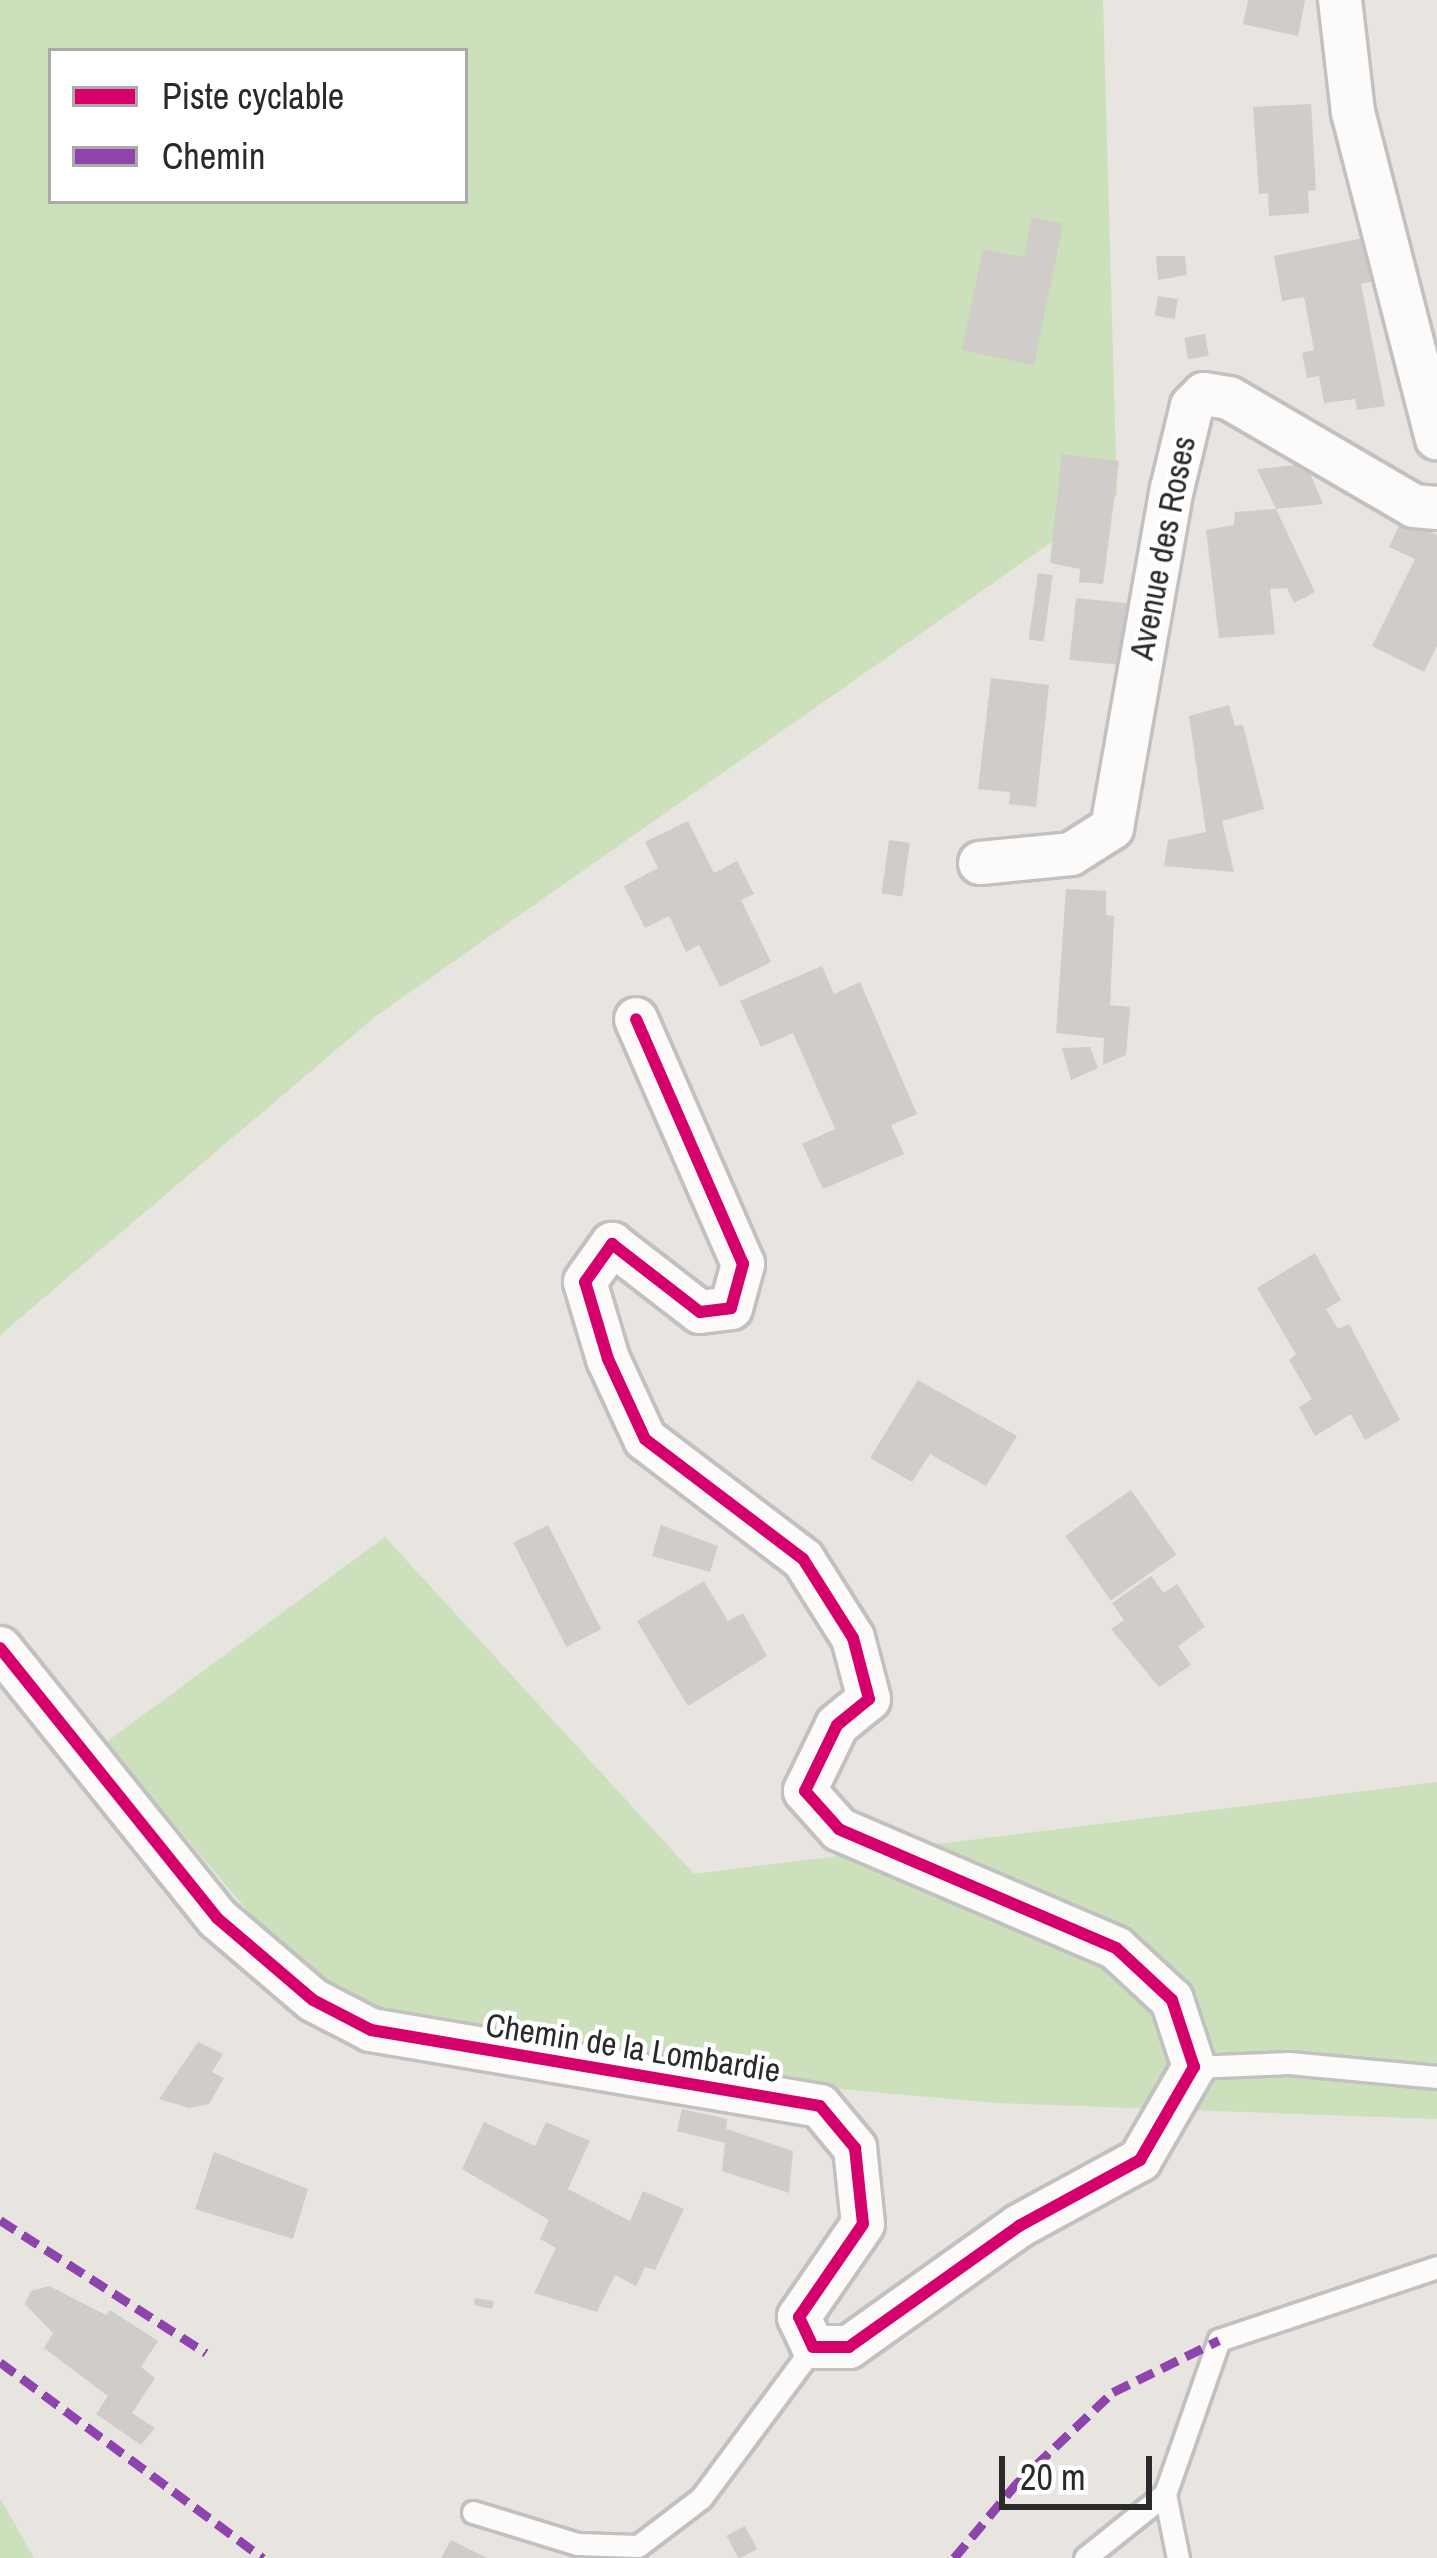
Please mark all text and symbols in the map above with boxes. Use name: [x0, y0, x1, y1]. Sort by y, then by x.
legend: [48, 48, 468, 204]
text: Piste cyclable: [162, 72, 344, 120]
text: Chemin: [162, 132, 265, 180]
street label: Avenue des Roses: [1122, 433, 1204, 663]
street label: Chemin de la Lombardie: [483, 2005, 783, 2091]
scale bar: [1005, 2432, 1158, 2506]
text: 20 m: [1020, 2453, 1086, 2501]

